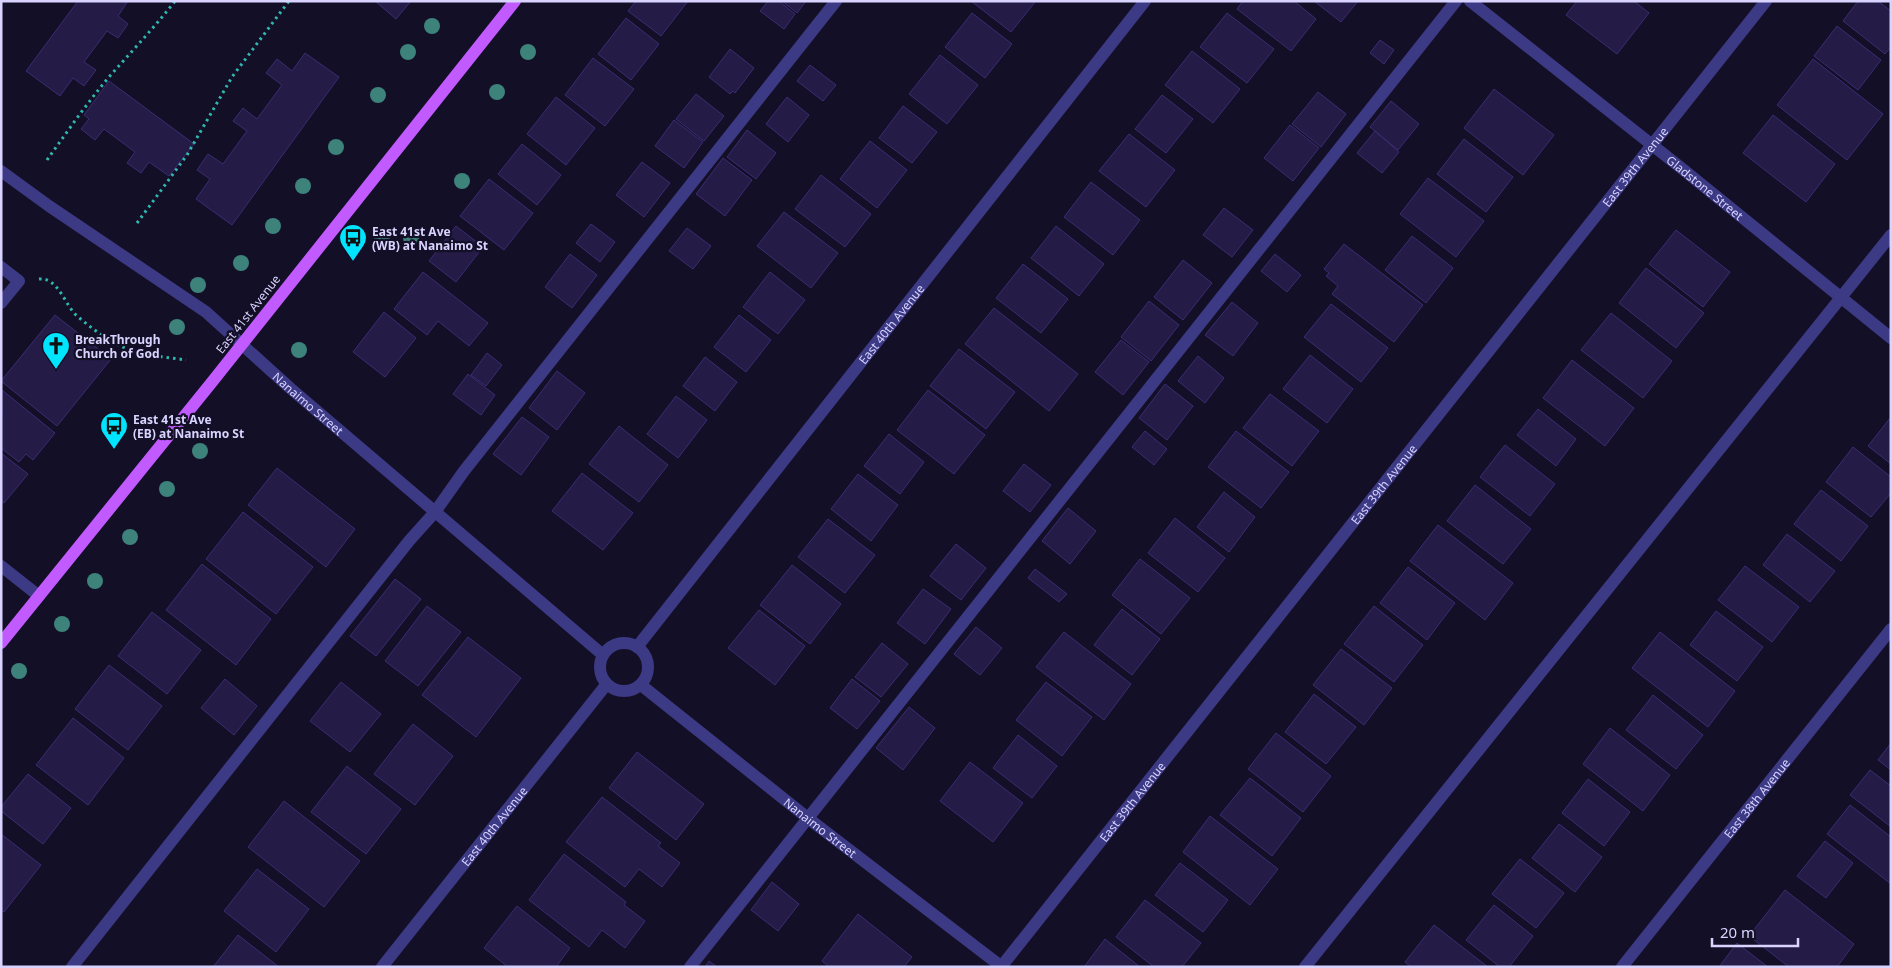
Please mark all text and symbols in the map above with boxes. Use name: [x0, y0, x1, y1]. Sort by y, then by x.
street label: East 39th Avenue: [1598, 123, 1672, 210]
street label: Gladstone Street: [1663, 151, 1748, 224]
bus stop icon: East 41st Ave (WB) at Nanaimo St: [338, 223, 368, 262]
place label: East 41st Ave (WB) at Nanaimo St: [372, 223, 488, 254]
street label: East 41st Avenue: [212, 271, 284, 357]
street label: East 40th Avenue: [854, 280, 928, 367]
church icon: BreakThrough Church of God: [41, 331, 71, 370]
place label: BreakThrough Church of God: [75, 331, 160, 362]
street label: Nanaimo Street: [269, 368, 348, 439]
bus stop icon: East 41st Ave (EB) at Nanaimo St: [99, 411, 129, 450]
place label: East 41st Ave (EB) at Nanaimo St: [133, 411, 244, 442]
street label: East 39th Avenue: [1347, 440, 1420, 528]
street label: East 38th Avenue: [1720, 754, 1794, 841]
street label: East 39th Avenue: [1095, 758, 1169, 845]
street label: East 40th Avenue: [457, 782, 531, 870]
street label: Nanaimo Street: [780, 794, 861, 862]
scale bar: [1712, 916, 1798, 948]
text: 20 m: [1720, 922, 1755, 942]

